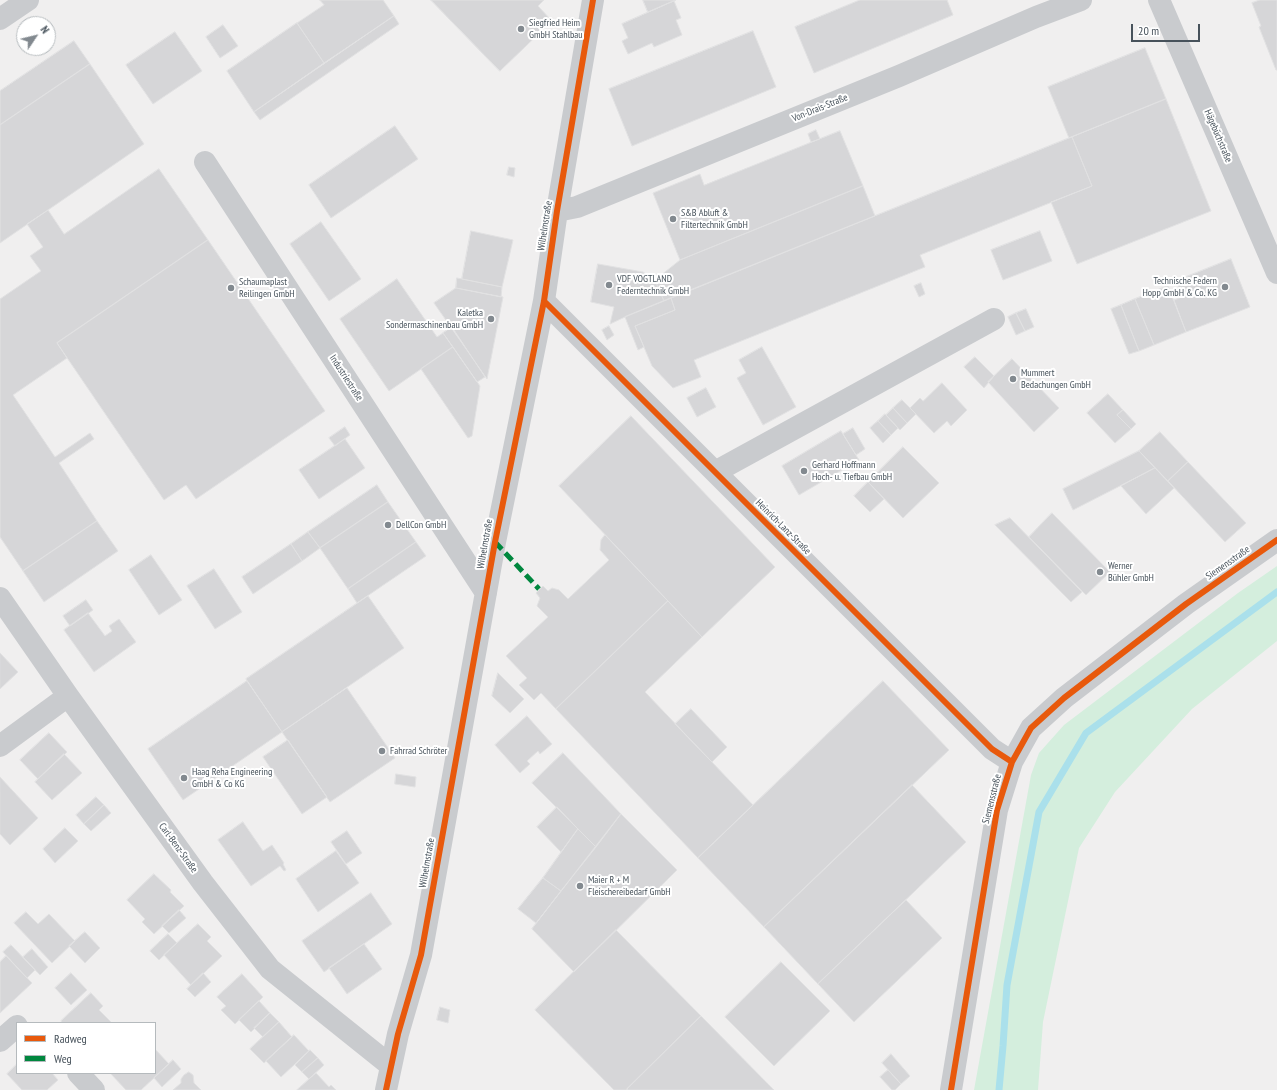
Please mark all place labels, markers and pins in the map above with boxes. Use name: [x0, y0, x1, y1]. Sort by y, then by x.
place label: Siegfried Heim GmbH Stahlbau: [529, 17, 583, 40]
marker: Siegfried Heim GmbH Stahlbau: [516, 24, 526, 34]
place label: S&B Abluft & Filtertechnik GmbH: [681, 207, 748, 230]
marker: S&B Abluft & Filtertechnik GmbH: [668, 214, 678, 224]
place label: VDF VOGTLAND Federntechnik GmbH: [617, 273, 689, 296]
place label: Technische Federn Hopp GmbH & Co. KG: [1142, 275, 1217, 298]
place label: Schaumaplast Reilingen GmbH: [239, 276, 295, 300]
marker: VDF VOGTLAND Federntechnik GmbH: [604, 280, 614, 290]
marker: Technische Federn Hopp GmbH & Co. KG: [1220, 282, 1230, 292]
marker: Schaumaplast Reilingen GmbH: [226, 283, 236, 293]
place label: Kaletka Sondermaschinenbau GmbH: [386, 307, 483, 330]
marker: Kaletka Sondermaschinenbau GmbH: [486, 314, 496, 324]
place label: Mummert Bedachungen GmbH: [1021, 367, 1091, 390]
marker: Mummert Bedachungen GmbH: [1008, 374, 1018, 384]
place label: Gerhard Hoffmann Hoch- u. Tiefbau GmbH: [812, 459, 892, 482]
marker: Gerhard Hoffmann Hoch- u. Tiefbau GmbH: [799, 466, 809, 476]
place label: DellCon GmbH: [396, 519, 446, 531]
marker: DellCon GmbH: [383, 520, 393, 530]
place label: Werner Bühler GmbH: [1108, 560, 1154, 584]
marker: Werner Bühler GmbH: [1095, 567, 1105, 577]
place label: Fahrrad Schröter: [390, 745, 447, 757]
marker: Fahrrad Schröter: [377, 746, 387, 756]
place label: Haag Reha Engineering GmbH & Co KG: [192, 766, 272, 790]
marker: Haag Reha Engineering GmbH & Co KG: [179, 773, 189, 783]
place label: Maier R + M Fleischereibedarf GmbH: [588, 874, 671, 898]
marker: Maier R + M Fleischereibedarf GmbH: [575, 881, 585, 891]

